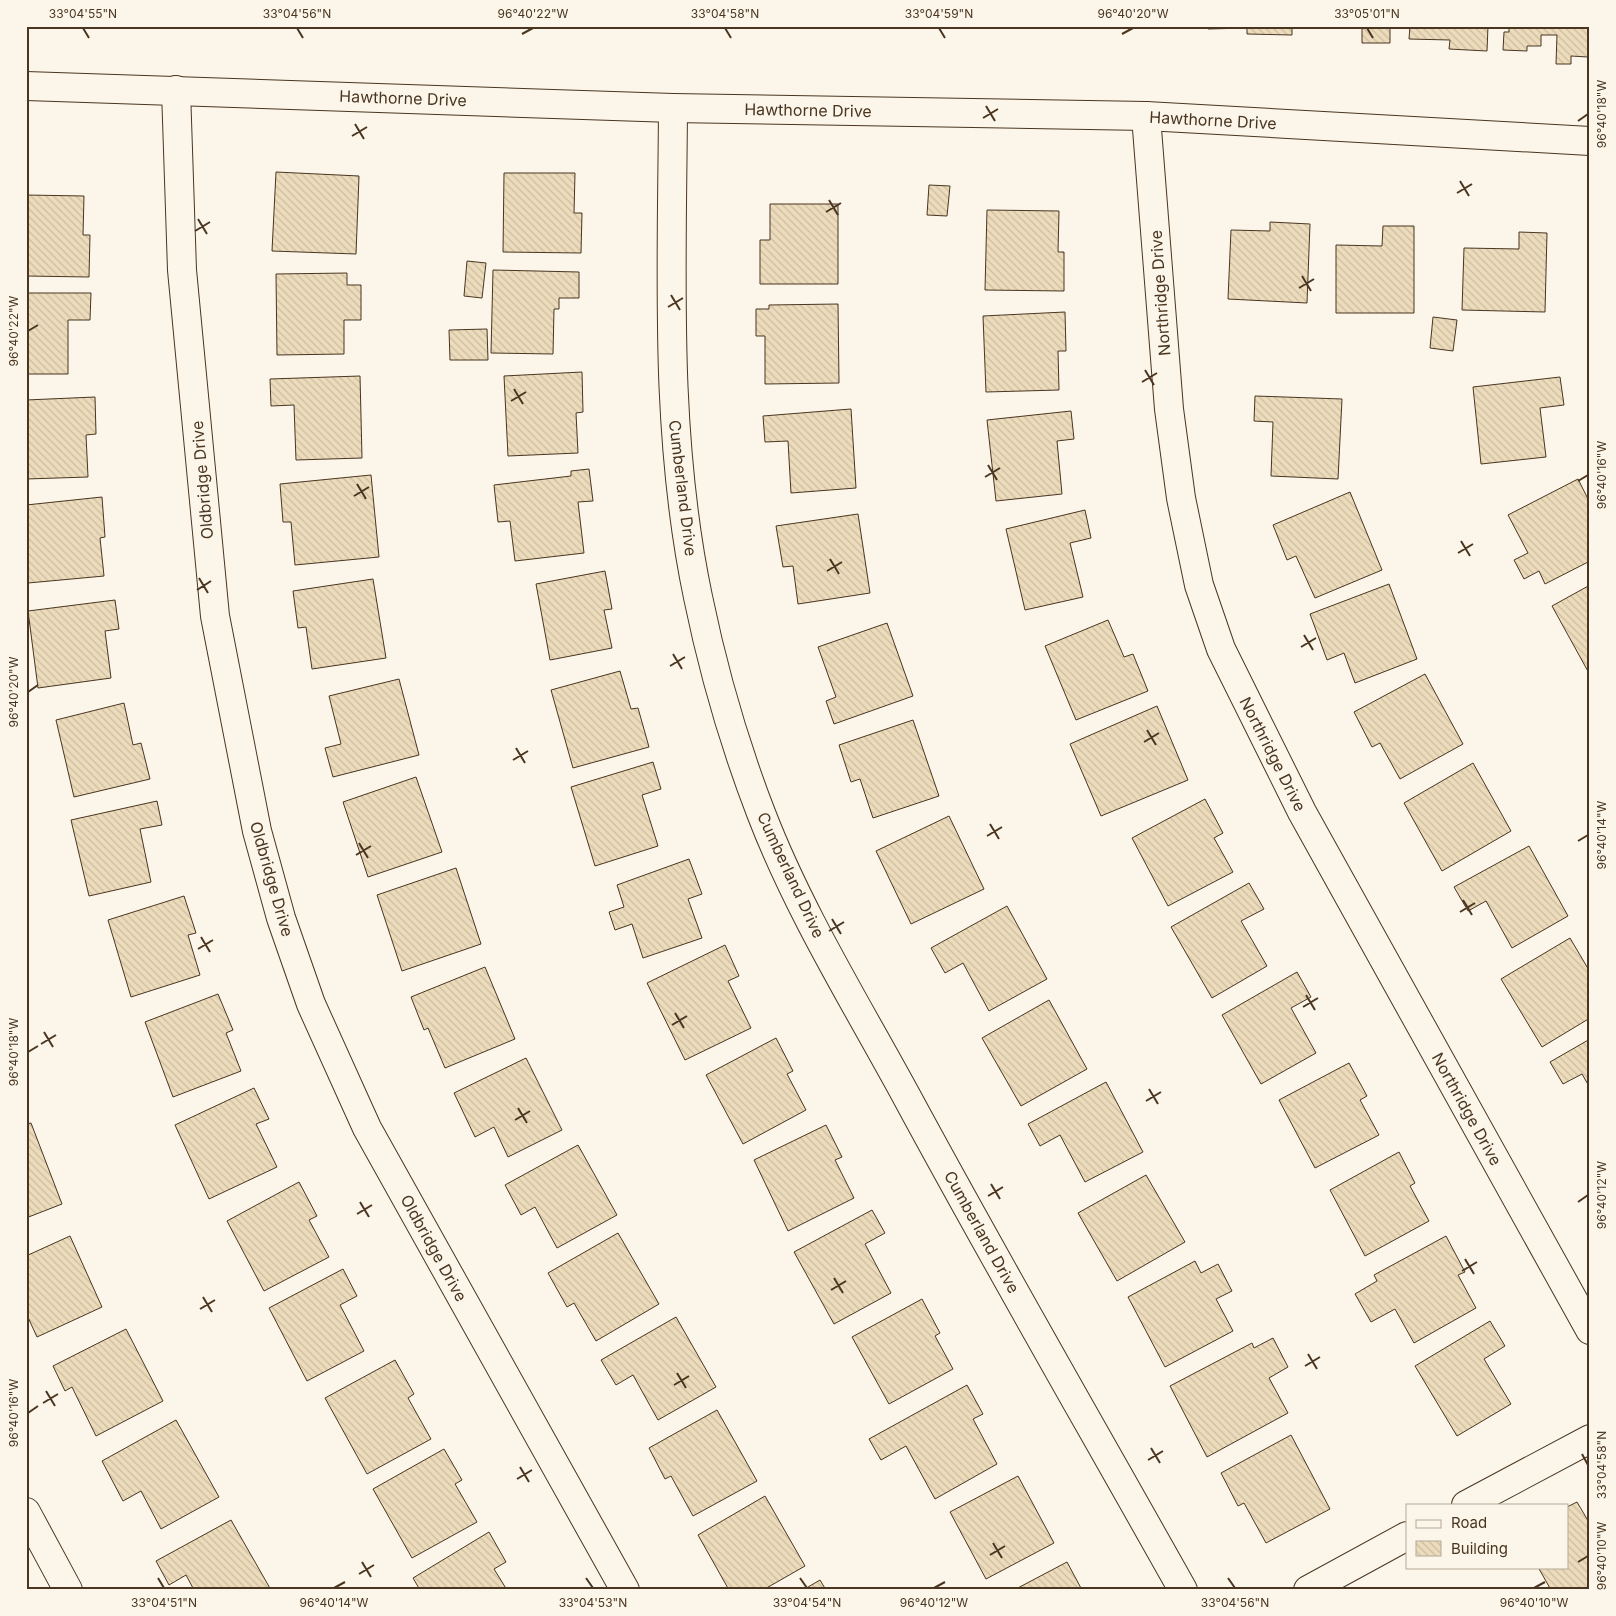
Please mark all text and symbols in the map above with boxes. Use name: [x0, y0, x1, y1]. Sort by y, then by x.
text: 33°04'55"N: [49, 6, 117, 21]
text: 33°04'56"N: [263, 6, 331, 21]
text: 96°40'22"W: [498, 6, 569, 21]
text: 33°04'58"N: [691, 6, 759, 21]
text: 33°04'59"N: [905, 6, 973, 21]
text: 96°40'20"W: [1097, 6, 1169, 21]
text: 33°05'01"N: [1334, 6, 1400, 21]
text: 96°40'18"W: [1594, 80, 1609, 148]
street label: Hawthorne Drive: [339, 86, 467, 110]
street label: Hawthorne Drive: [744, 99, 872, 121]
street label: Hawthorne Drive: [1149, 107, 1277, 133]
street label: Northridge Drive: [1146, 230, 1174, 356]
text: 96°40'22"W: [6, 295, 21, 366]
street label: Cumberland Drive: [665, 419, 701, 557]
street label: Oldbridge Drive: [187, 420, 217, 540]
text: 96°40'16"W: [1594, 441, 1609, 509]
text: 96°40'20"W: [6, 656, 21, 728]
street label: Northridge Drive: [1236, 693, 1310, 815]
text: 96°40'14"W: [1594, 800, 1609, 869]
street label: Cumberland Drive: [753, 809, 829, 941]
street label: Oldbridge Drive: [246, 819, 298, 939]
text: 96°40'18"W: [6, 1018, 21, 1086]
street label: Northridge Drive: [1428, 1049, 1506, 1169]
text: 96°40'12"W: [1594, 1161, 1609, 1229]
street label: Cumberland Drive: [940, 1167, 1024, 1297]
street label: Oldbridge Drive: [396, 1191, 472, 1305]
text: 96°40'16"W: [6, 1379, 21, 1447]
text: 33°04'58"N: [1594, 1431, 1609, 1499]
legend: [1406, 1504, 1568, 1568]
text: Road: [1451, 1513, 1487, 1532]
text: 96°40'10"W: [1594, 1522, 1609, 1590]
text: Building: [1451, 1539, 1508, 1558]
text: 33°04'51"N: [131, 1595, 197, 1610]
text: 96°40'14"W: [300, 1595, 369, 1610]
text: 33°04'53"N: [559, 1595, 627, 1610]
text: 33°04'54"N: [773, 1595, 841, 1610]
text: 96°40'12"W: [900, 1595, 968, 1610]
text: 33°04'56"N: [1201, 1595, 1269, 1610]
text: 96°40'10"W: [1500, 1595, 1568, 1610]

